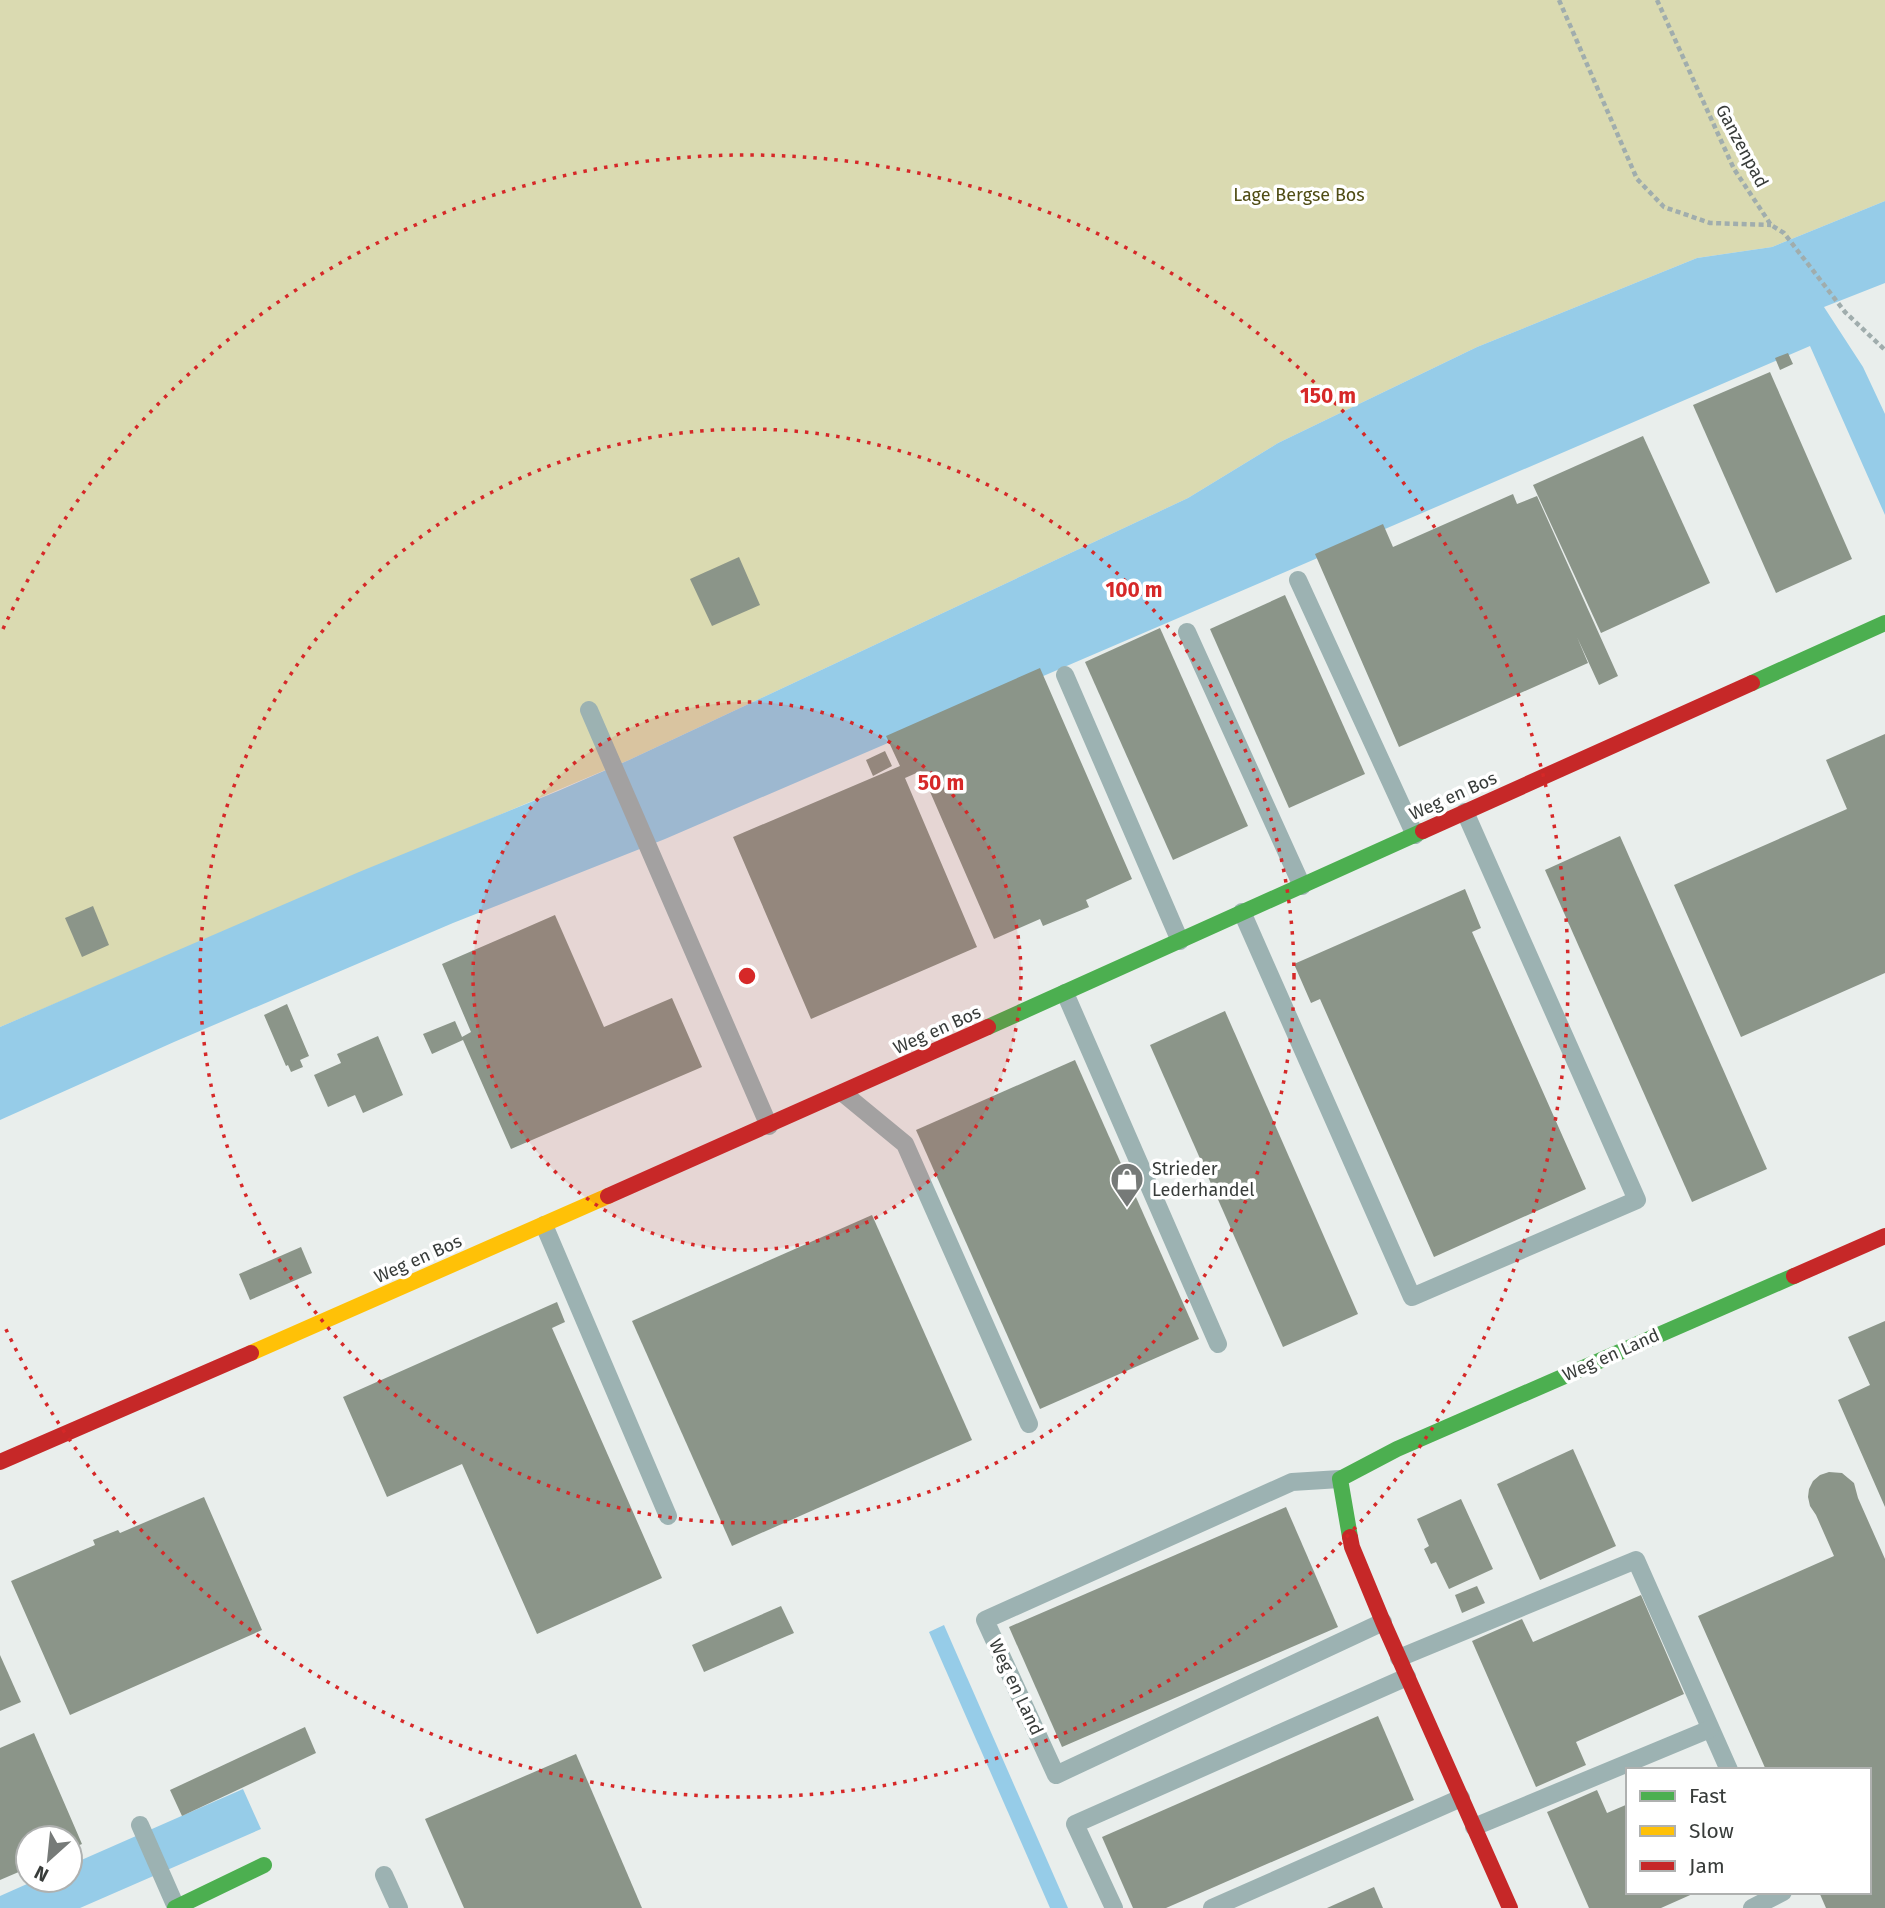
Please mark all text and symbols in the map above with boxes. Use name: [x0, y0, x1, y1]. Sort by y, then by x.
street label: Ganzenpad: [1711, 101, 1773, 191]
park label: Lage Bergse Bos: [1233, 184, 1365, 206]
text: 150 m: [1300, 383, 1356, 409]
text: 100 m: [1105, 577, 1163, 603]
street label: Weg en Bos: [1406, 767, 1500, 825]
text: 50 m: [918, 770, 964, 796]
centre of rings: [735, 964, 759, 988]
street label: Weg en Bos: [890, 1001, 984, 1059]
place label: Strieder Lederhandel: [1152, 1158, 1255, 1201]
shop icon: Strieder Lederhandel: [1108, 1160, 1146, 1209]
street label: Weg en Bos: [371, 1230, 465, 1288]
street label: Weg en Land: [1559, 1324, 1663, 1386]
street label: Weg en Land: [984, 1635, 1048, 1739]
legend: [1626, 1768, 1871, 1894]
text: Fast: [1689, 1783, 1727, 1809]
text: Slow: [1689, 1818, 1734, 1844]
north arrow: [14, 1824, 84, 1894]
text: Jam: [1689, 1853, 1725, 1879]
text: N: [31, 1861, 52, 1887]

